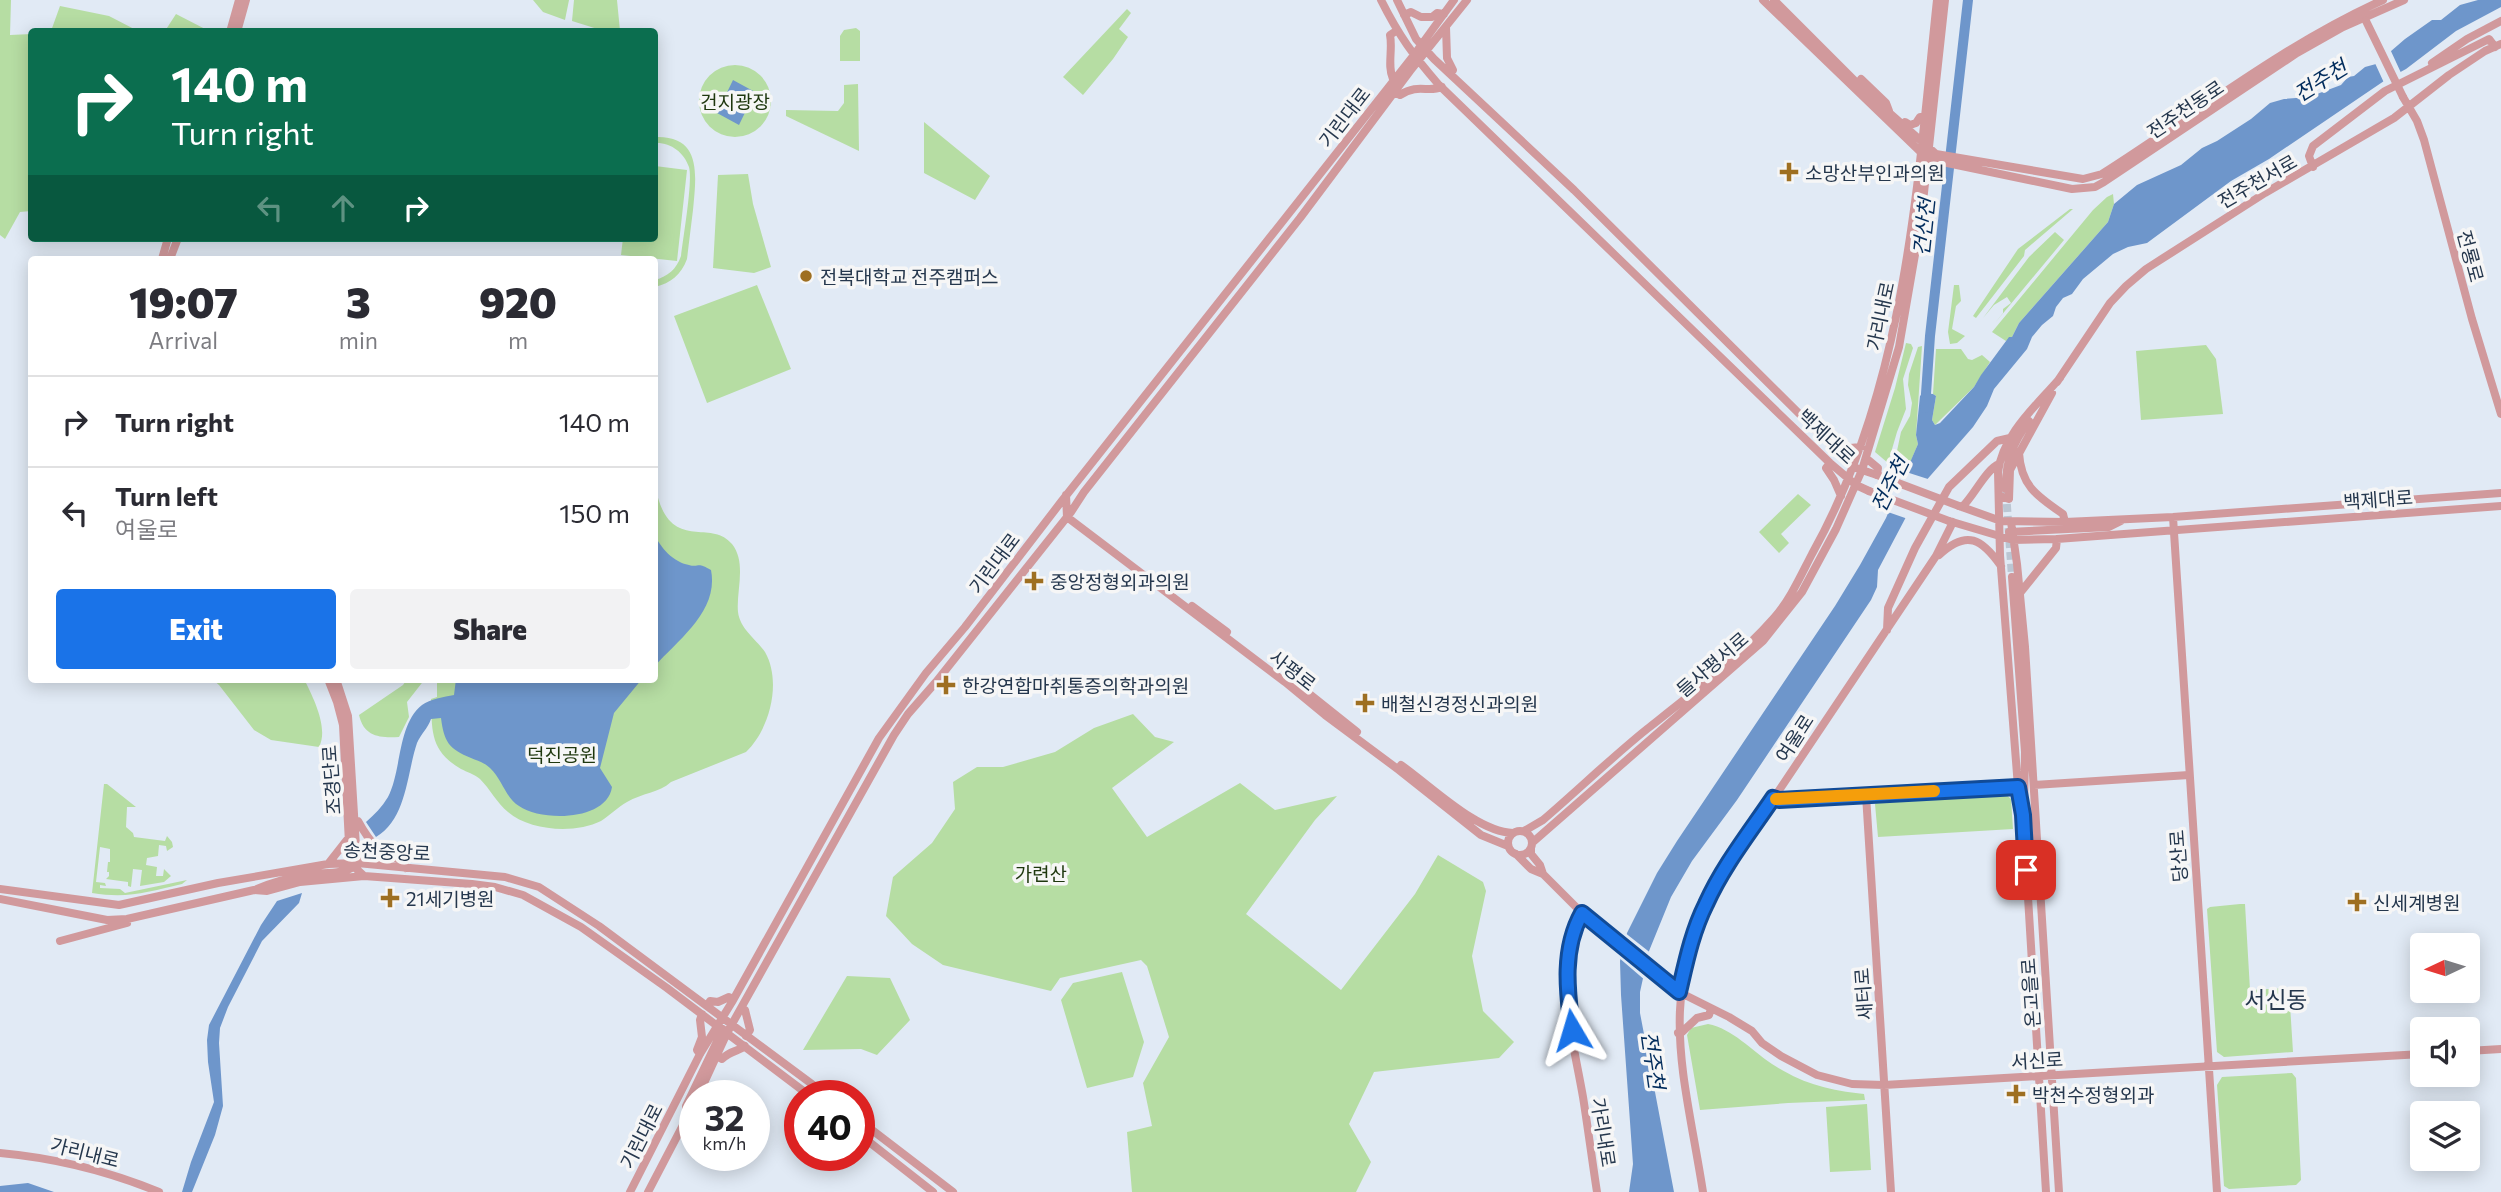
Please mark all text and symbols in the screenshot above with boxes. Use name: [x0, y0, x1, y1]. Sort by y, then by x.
text: 140 m: [171, 52, 308, 112]
water label: 전주천: [2289, 53, 2353, 106]
icon: right: [56, 56, 147, 147]
street label: 전주천동로: [2142, 75, 2228, 143]
street label: 기린대로: [1313, 82, 1375, 152]
park label: 건지광장: [700, 90, 770, 113]
text: Turn right: [171, 112, 314, 152]
street label: 전주천서로: [2213, 149, 2301, 213]
place label: 소망산부인과의원: [1805, 161, 1945, 184]
marker: 소망산부인과의원: [1779, 162, 1799, 182]
icon: left: [251, 189, 289, 227]
icon: ahead: [324, 189, 362, 227]
icon: right: [397, 189, 435, 227]
water label: 건산천: [1908, 194, 1939, 257]
street label: 전룡로: [2453, 228, 2489, 284]
place label: 전북대학교 전주캠퍼스: [820, 265, 998, 288]
marker: 전북대학교 전주캠퍼스: [798, 268, 814, 284]
text: 19:07: [129, 275, 238, 327]
text: 3: [346, 275, 371, 327]
text: 920: [479, 275, 557, 327]
street label: 가리내로: [1861, 279, 1899, 353]
text: Arrival: [149, 326, 218, 354]
text: min: [339, 326, 378, 354]
text: m: [508, 326, 528, 354]
icon: right: [56, 403, 94, 441]
street label: 백제대로: [1794, 404, 1860, 468]
text: Turn right: [115, 406, 234, 437]
text: 140 m: [559, 406, 630, 437]
water label: 전주천: [1865, 450, 1914, 516]
text: Turn left: [115, 480, 218, 511]
street label: 백제대로: [2342, 485, 2414, 513]
icon: left: [56, 494, 94, 532]
text: 150 m: [559, 497, 630, 528]
text: 여울로: [115, 515, 178, 543]
street label: 기린대로: [964, 528, 1024, 598]
place label: 중앙정형외과의원: [1050, 570, 1190, 593]
marker: 중앙정형외과의원: [1024, 571, 1044, 591]
button: Exit: [56, 589, 336, 669]
button: Share: [350, 589, 630, 669]
street label: 들사평서로: [1671, 627, 1753, 701]
street label: 사평로: [1265, 645, 1321, 695]
place label: 한강연합마취통증의학과의원: [962, 674, 1189, 697]
marker: 한강연합마취통증의학과의원: [936, 675, 956, 695]
place label: 배철신경정신과의원: [1381, 692, 1538, 715]
marker: 배철신경정신과의원: [1355, 693, 1375, 713]
street label: 여울로: [1770, 710, 1818, 766]
park label: 덕진공원: [527, 743, 597, 766]
street label: 조경단로: [317, 744, 345, 816]
street label: 당산로: [2165, 829, 2191, 883]
street label: 송천중앙로: [343, 837, 431, 865]
pin: [1996, 840, 2056, 900]
icon: arrive: [2007, 851, 2045, 889]
park label: 가련산: [1015, 862, 1067, 885]
place label: 21세기병원: [406, 887, 495, 910]
marker: 21세기병원: [380, 888, 400, 908]
place label: 신세계병원: [2373, 891, 2460, 914]
marker: 신세계병원: [2347, 892, 2367, 912]
north arrow: [2410, 933, 2480, 1003]
map controls: [2410, 933, 2480, 1171]
street label: 온고을로: [2016, 957, 2044, 1029]
street label: 새터로: [1850, 967, 1876, 1021]
district label: 서신동: [2244, 985, 2308, 1013]
position arrow: [1535, 993, 1609, 1067]
button: sound: [2410, 1017, 2480, 1087]
water label: 전주천: [1638, 1030, 1671, 1093]
street label: 서신로: [2010, 1047, 2064, 1073]
speed limit sign: 40: [784, 1080, 875, 1171]
place label: 박천수정형외과: [2032, 1083, 2154, 1106]
marker: 박천수정형외과: [2006, 1084, 2026, 1104]
text: 32: [704, 1095, 745, 1138]
street label: 가리내로: [1587, 1096, 1621, 1168]
street label: 기린대로: [615, 1100, 667, 1172]
button: layers: [2410, 1101, 2480, 1171]
street label: 가리내로: [48, 1132, 122, 1172]
text: km/h: [703, 1132, 746, 1154]

